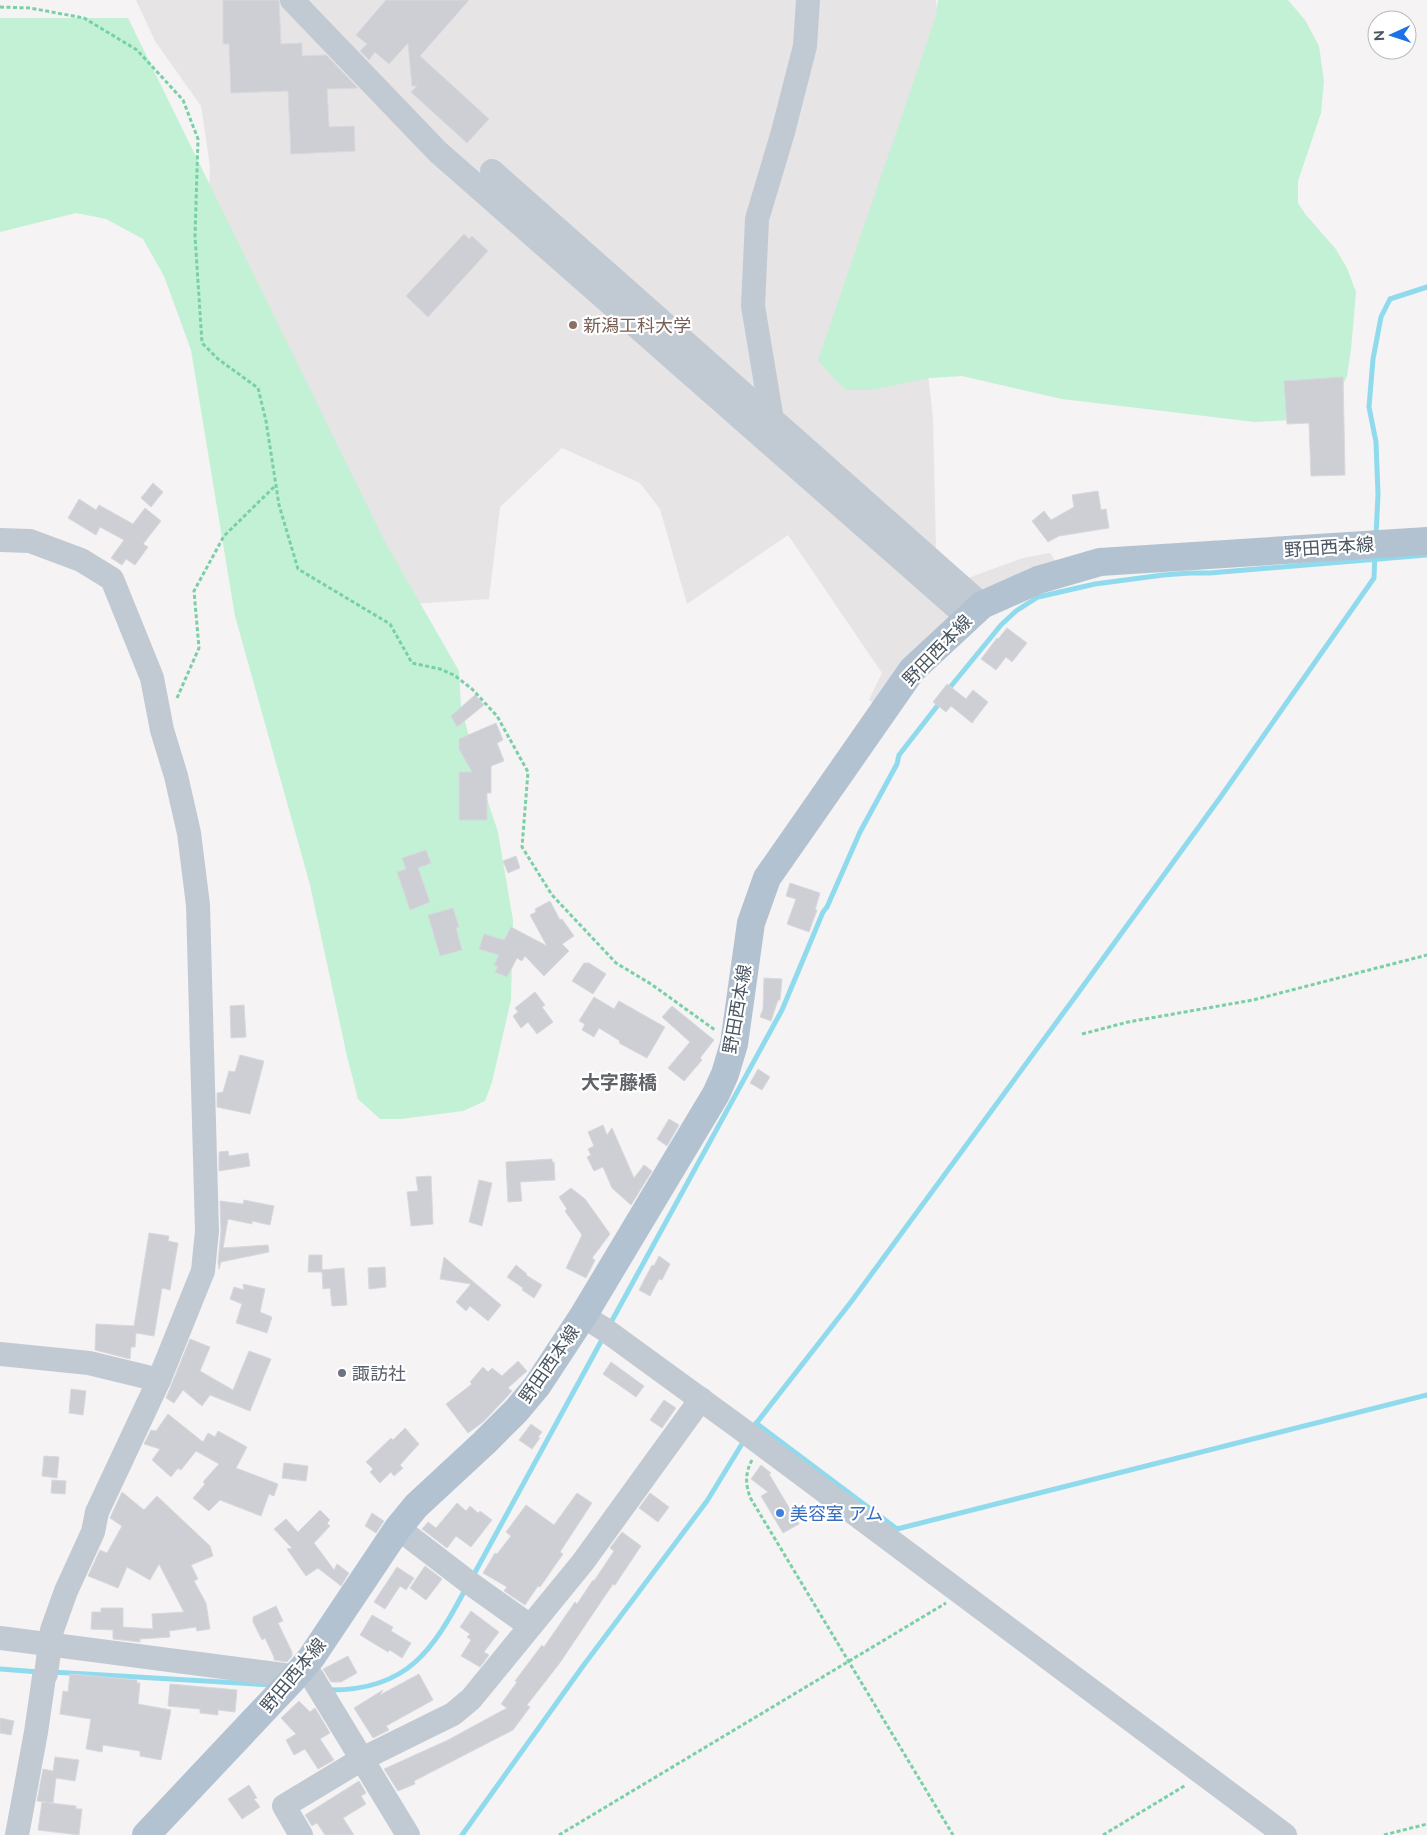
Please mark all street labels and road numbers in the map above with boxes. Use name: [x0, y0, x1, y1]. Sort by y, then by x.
street label: 野田西本線: [1283, 533, 1375, 561]
street label: 野田西本線: [898, 610, 976, 690]
street label: 野田西本線: [719, 963, 755, 1055]
street label: 野田西本線: [515, 1321, 583, 1407]
street label: 野田西本線: [256, 1634, 330, 1716]

